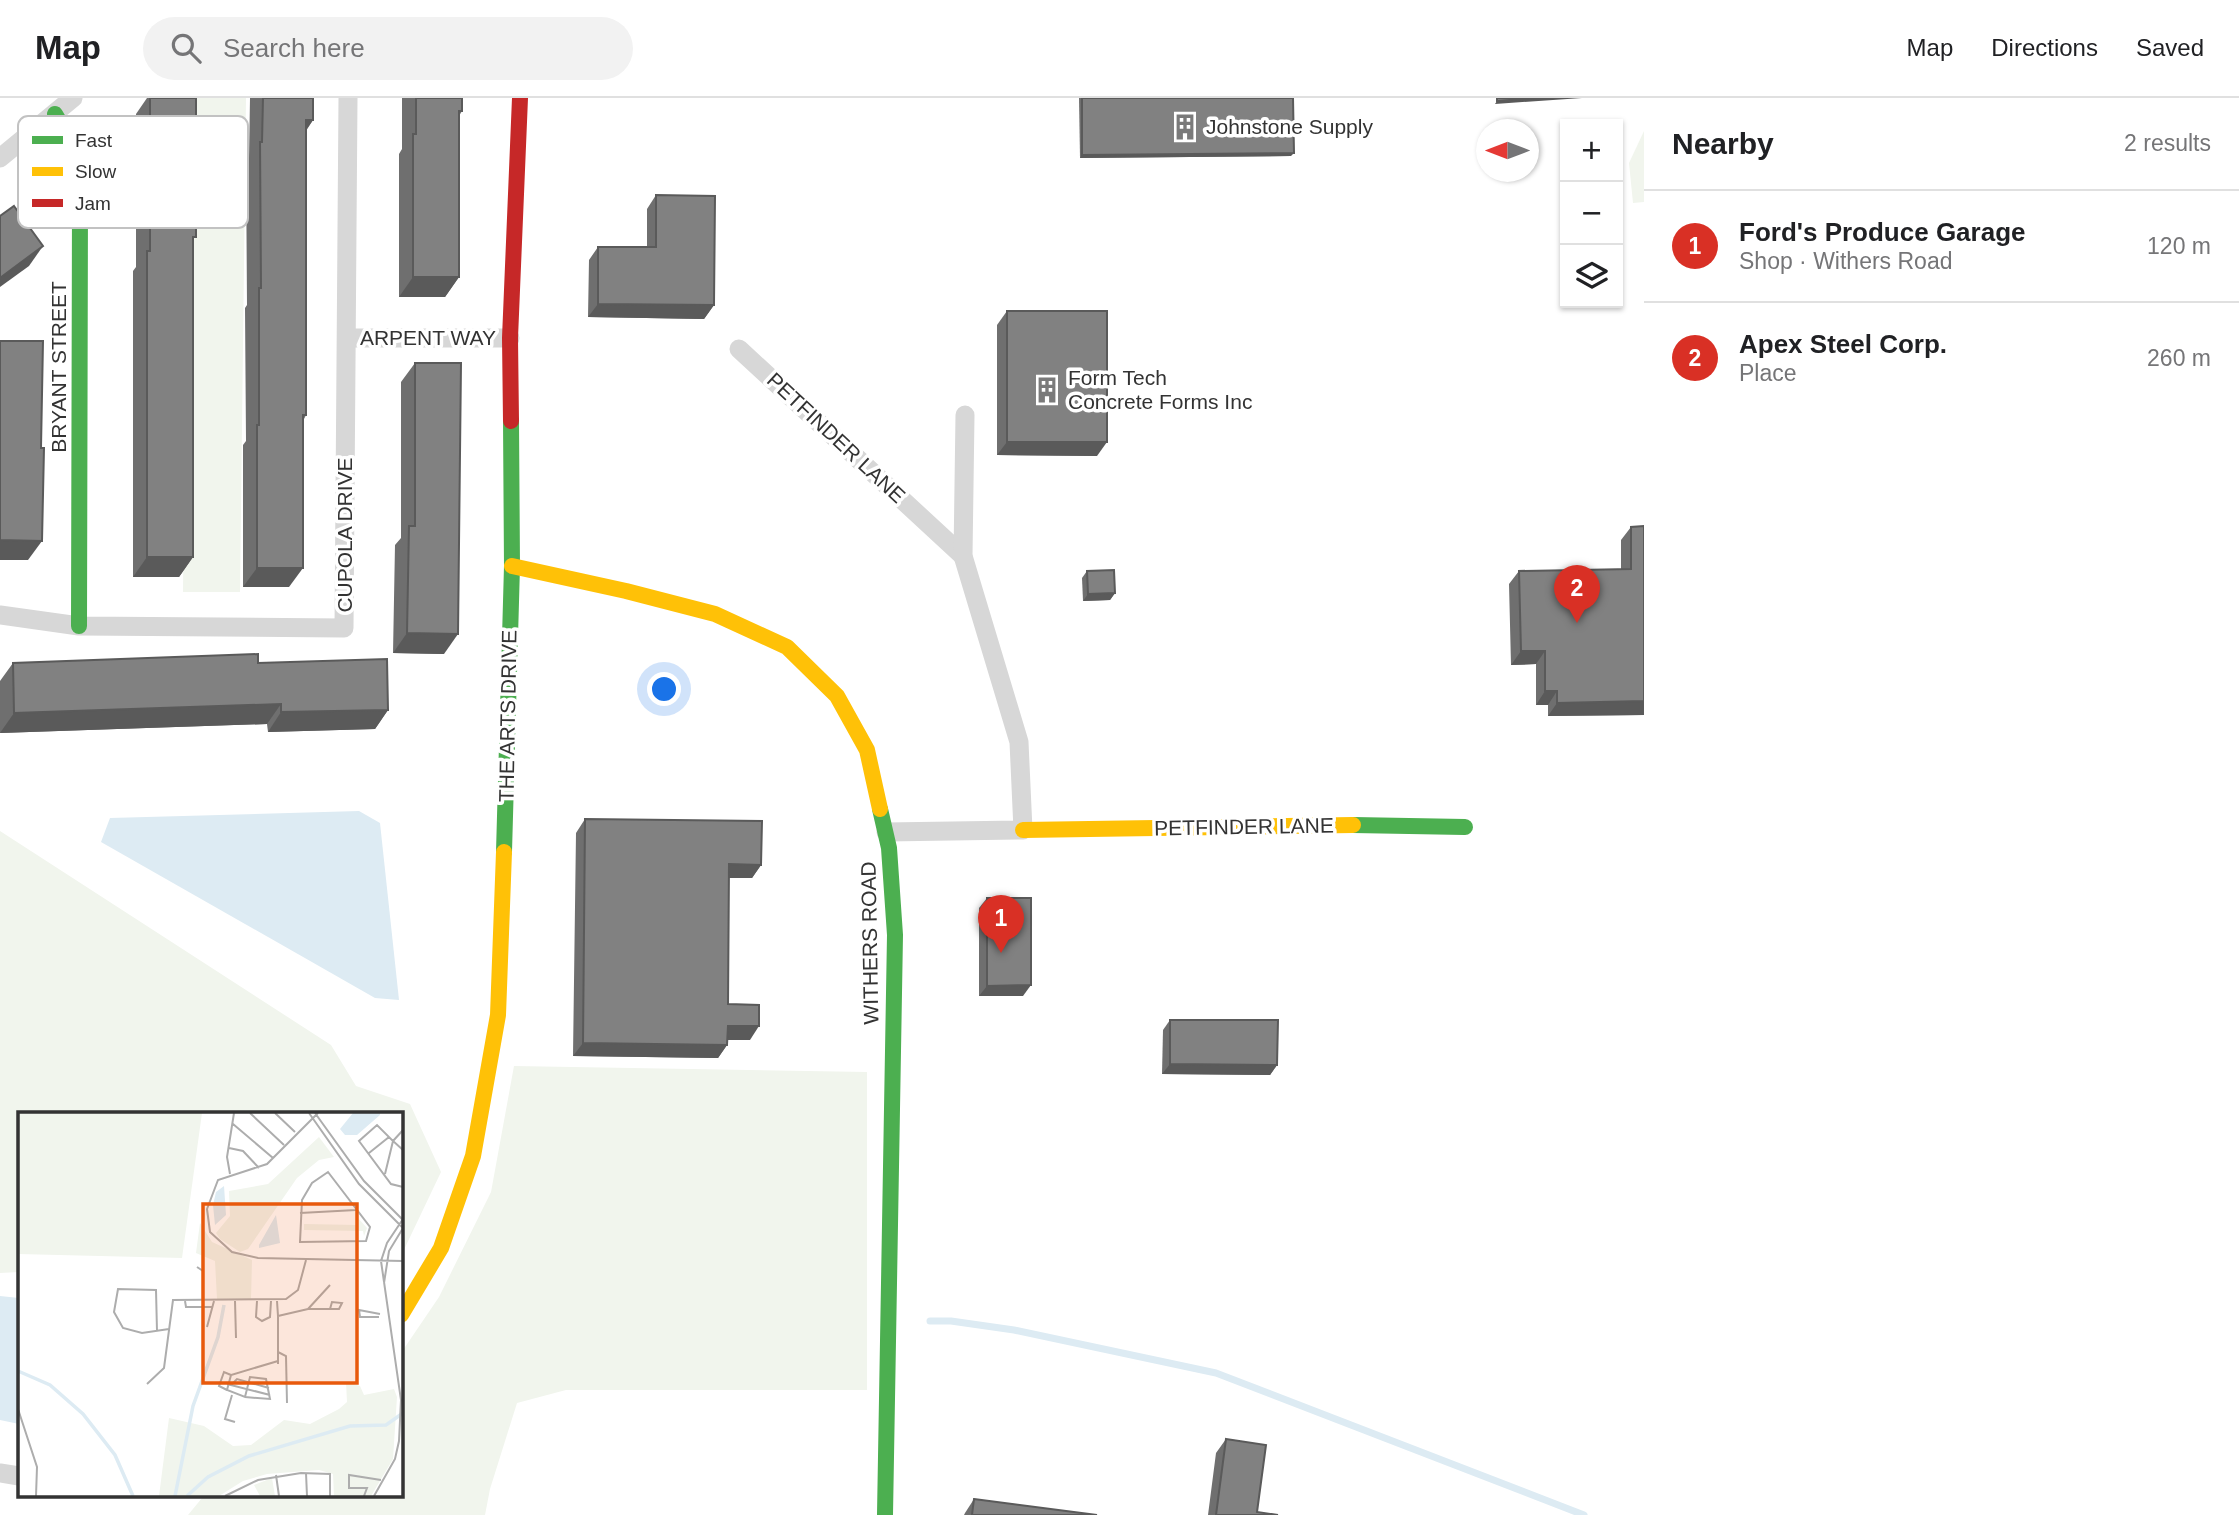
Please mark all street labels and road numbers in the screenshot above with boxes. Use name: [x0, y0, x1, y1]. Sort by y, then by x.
street label: BRYANT STREET: [47, 281, 70, 453]
street label: ARPENT WAY: [360, 326, 496, 349]
street label: PETFINDER LANE: [763, 368, 910, 507]
street label: CUPOLA DRIVE: [333, 457, 356, 613]
street label: THE ARTS DRIVE: [494, 630, 521, 802]
street label: PETFINDER LANE: [1154, 813, 1334, 840]
street label: WITHERS ROAD: [857, 861, 882, 1025]

